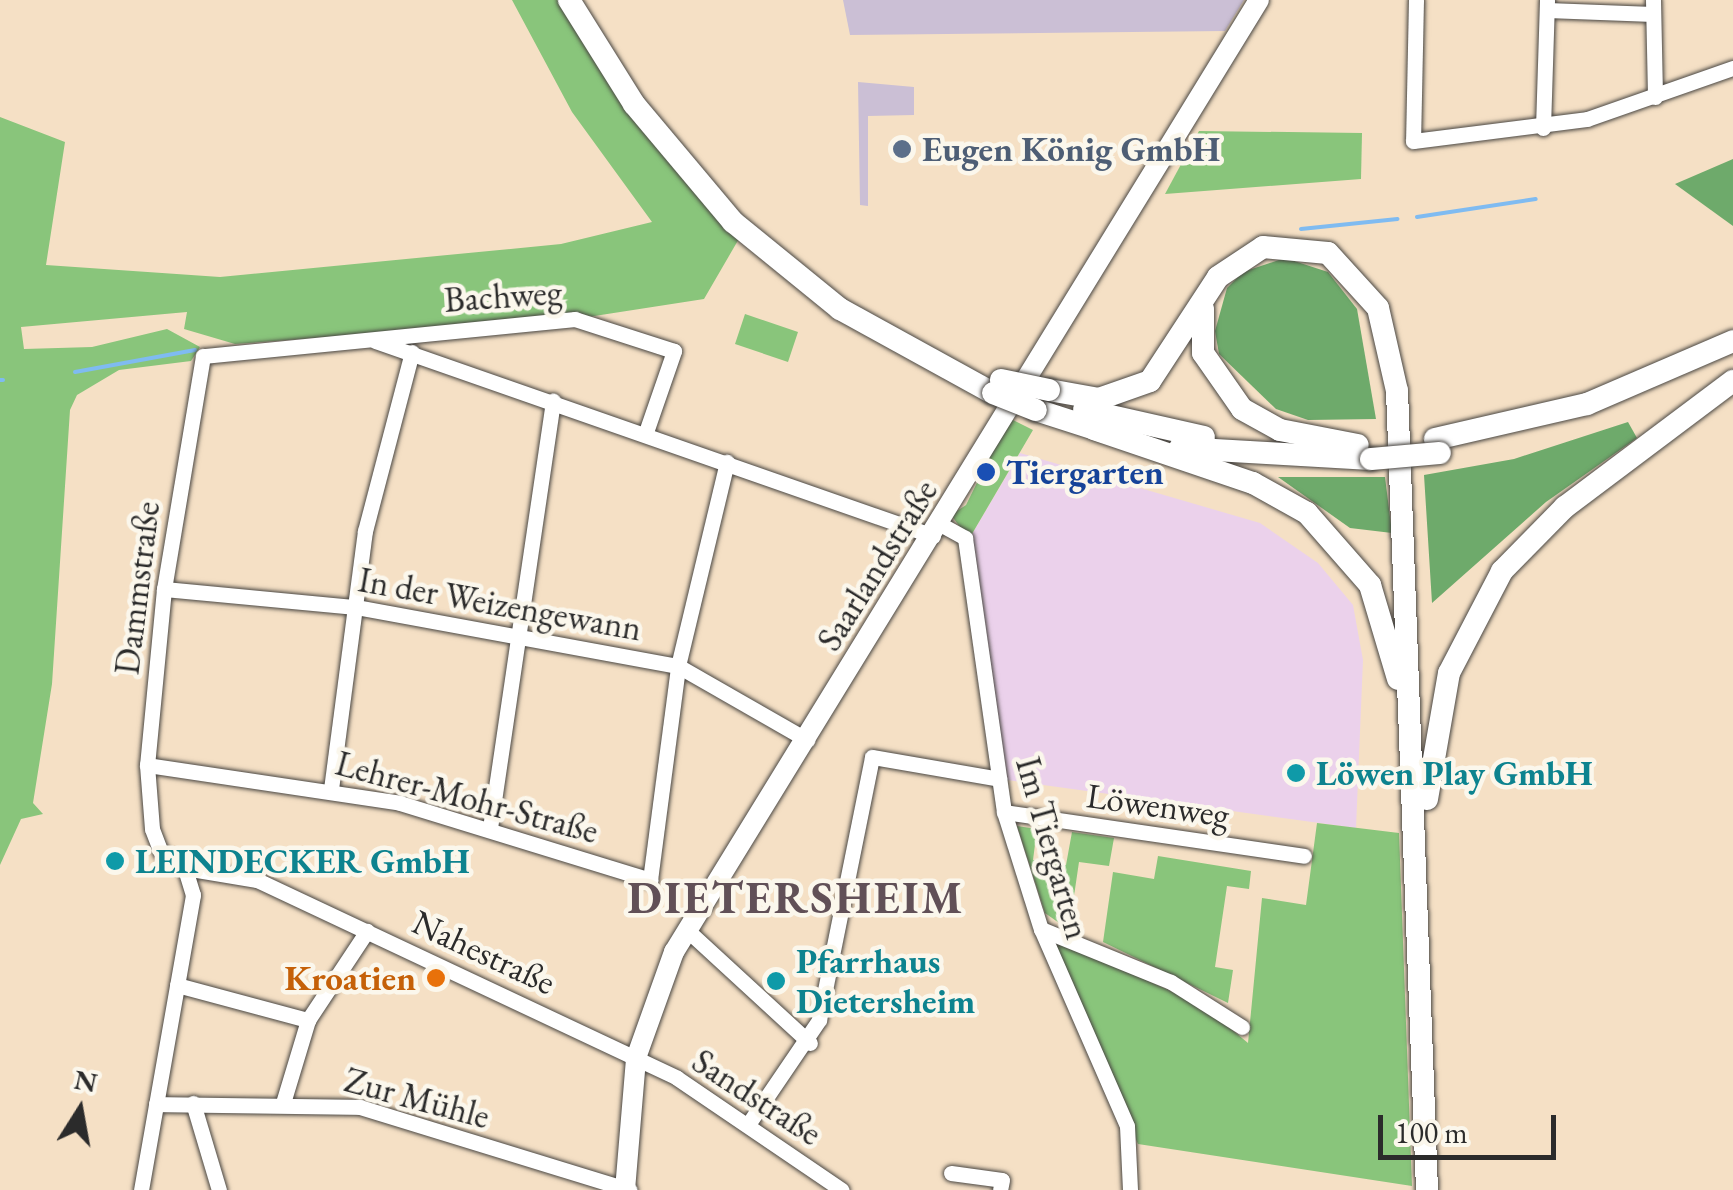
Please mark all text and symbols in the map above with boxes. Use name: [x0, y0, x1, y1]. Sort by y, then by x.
place label: Eugen König GmbH: [922, 128, 1220, 170]
marker: Eugen König GmbH: [891, 138, 913, 160]
street label: Bachweg: [443, 271, 563, 321]
place label: Tiergarten: [1006, 451, 1164, 493]
marker: Tiergarten: [975, 461, 997, 483]
street label: Saarlandstraße: [808, 472, 946, 658]
street label: Dammstraße: [106, 499, 168, 677]
street label: In der Weizengewann: [355, 558, 645, 650]
street label: Lehrer-Mohr-Straße: [331, 742, 603, 852]
street label: Im Tiergarten: [1007, 752, 1099, 944]
place label: Löwen Play GmbH: [1316, 752, 1593, 794]
marker: Löwen Play GmbH: [1285, 762, 1307, 784]
street label: Löwenweg: [1084, 774, 1232, 836]
place label: LEINDECKER GmbH: [135, 840, 470, 882]
marker: LEINDECKER GmbH: [104, 850, 126, 872]
district label: DIETERSHEIM: [627, 871, 965, 925]
street label: Nahestraße: [406, 901, 562, 1003]
place label: Pfarrhaus Dietersheim: [796, 940, 975, 1022]
place label: Kroatien: [285, 957, 416, 999]
marker: Kroatien: [425, 967, 447, 989]
marker: Pfarrhaus Dietersheim: [765, 970, 787, 992]
street label: Sandstraße: [684, 1040, 830, 1154]
street label: Zur Mühle: [340, 1059, 494, 1137]
north arrow: [30, 1060, 130, 1160]
text: N: [71, 1061, 100, 1100]
scale bar: [1383, 1095, 1560, 1157]
text: 100 m: [1395, 1113, 1468, 1152]

